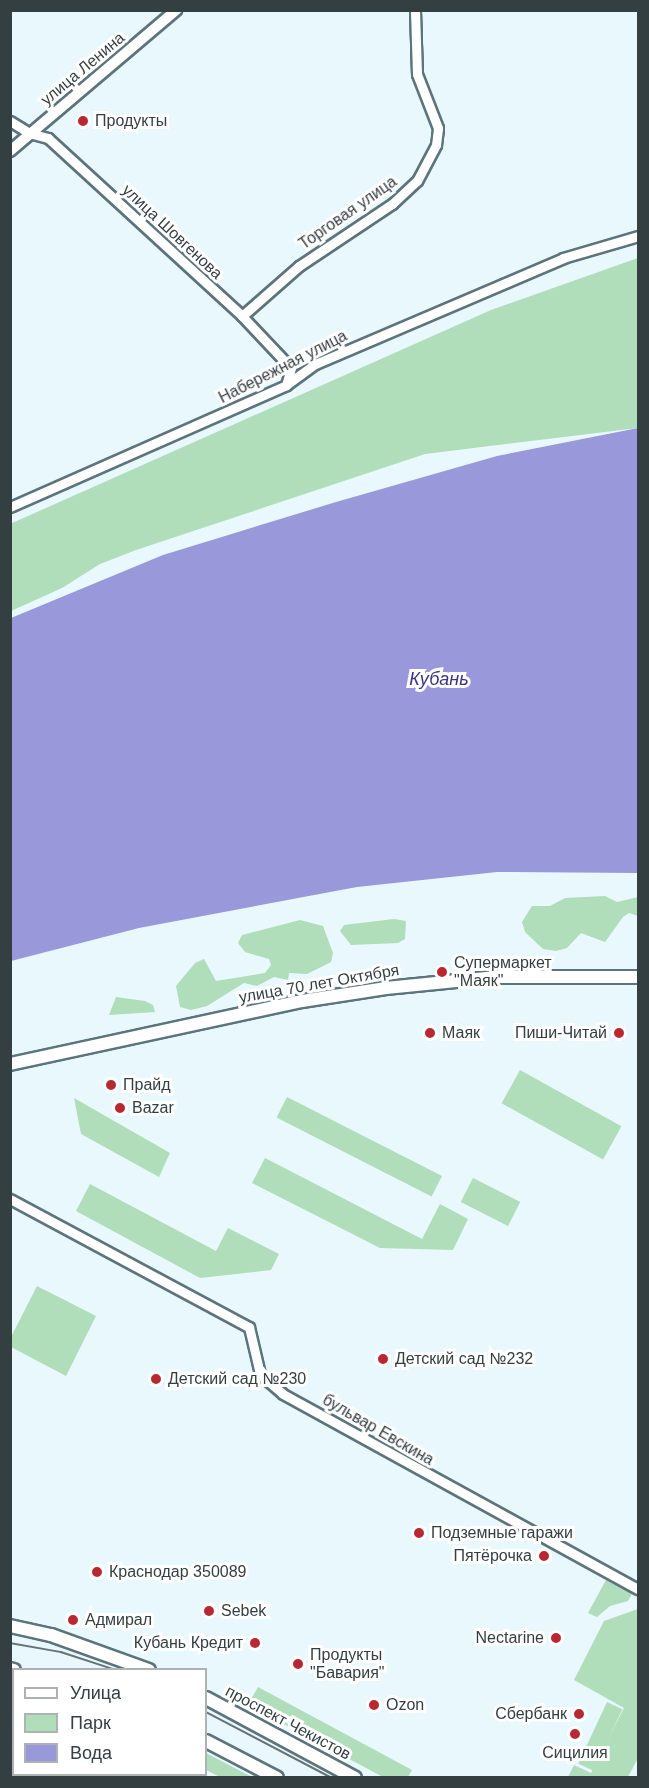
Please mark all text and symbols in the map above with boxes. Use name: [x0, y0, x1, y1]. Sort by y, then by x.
street label: улица Ленина: [37, 28, 129, 110]
place label: Продукты: [95, 111, 167, 131]
marker: Продукты: [76, 114, 90, 128]
street label: Торговая улица: [295, 172, 401, 254]
street label: улица Шовгенова: [118, 181, 226, 283]
street label: Набережная улица: [216, 326, 350, 408]
water label: Кубань: [409, 668, 469, 690]
place label: Супермаркет "Маяк": [454, 953, 552, 991]
street label: улица 70 лет Октября: [237, 960, 401, 1008]
marker: Супермаркет "Маяк": [435, 965, 449, 979]
place label: Маяк: [442, 1023, 480, 1043]
place label: Пиши-Читай: [515, 1023, 607, 1043]
marker: Маяк: [423, 1026, 437, 1040]
marker: Пиши-Читай: [612, 1026, 626, 1040]
place label: Прайд: [123, 1075, 171, 1095]
marker: Прайд: [104, 1078, 118, 1092]
place label: Bazar: [132, 1098, 174, 1118]
marker: Bazar: [113, 1101, 127, 1115]
place label: Детский сад №232: [395, 1349, 533, 1369]
marker: Детский сад №232: [376, 1352, 390, 1366]
place label: Детский сад №230: [168, 1369, 306, 1389]
marker: Детский сад №230: [149, 1372, 163, 1386]
street label: бульвар Евскина: [319, 1390, 437, 1470]
place label: Подземные гаражи: [431, 1523, 573, 1543]
marker: Подземные гаражи: [412, 1526, 426, 1540]
place label: Пятёрочка: [454, 1546, 532, 1566]
marker: Пятёрочка: [537, 1549, 551, 1563]
place label: Краснодар 350089: [109, 1562, 246, 1582]
marker: Краснодар 350089: [90, 1565, 104, 1579]
place label: Sebek: [221, 1601, 266, 1621]
marker: Sebek: [202, 1604, 216, 1618]
place label: Адмирал: [85, 1610, 152, 1630]
marker: Адмирал: [66, 1613, 80, 1627]
place label: Nectarine: [476, 1628, 544, 1648]
marker: Nectarine: [549, 1631, 563, 1645]
place label: Кубань Кредит: [134, 1633, 243, 1653]
marker: Кубань Кредит: [248, 1636, 262, 1650]
place label: Продукты "Бавария": [310, 1645, 384, 1683]
marker: Продукты "Бавария": [291, 1657, 305, 1671]
legend: [12, 1668, 207, 1776]
street label: проспект Чекистов: [222, 1682, 354, 1764]
text: Улица: [70, 1683, 121, 1703]
place label: Ozon: [386, 1695, 424, 1715]
marker: Ozon: [367, 1698, 381, 1712]
place label: Сбербанк: [495, 1704, 567, 1724]
marker: Сбербанк: [572, 1707, 586, 1721]
text: Парк: [70, 1713, 111, 1733]
marker: Сицилия: [568, 1727, 582, 1741]
text: Вода: [70, 1743, 112, 1763]
place label: Сицилия: [542, 1743, 608, 1763]

